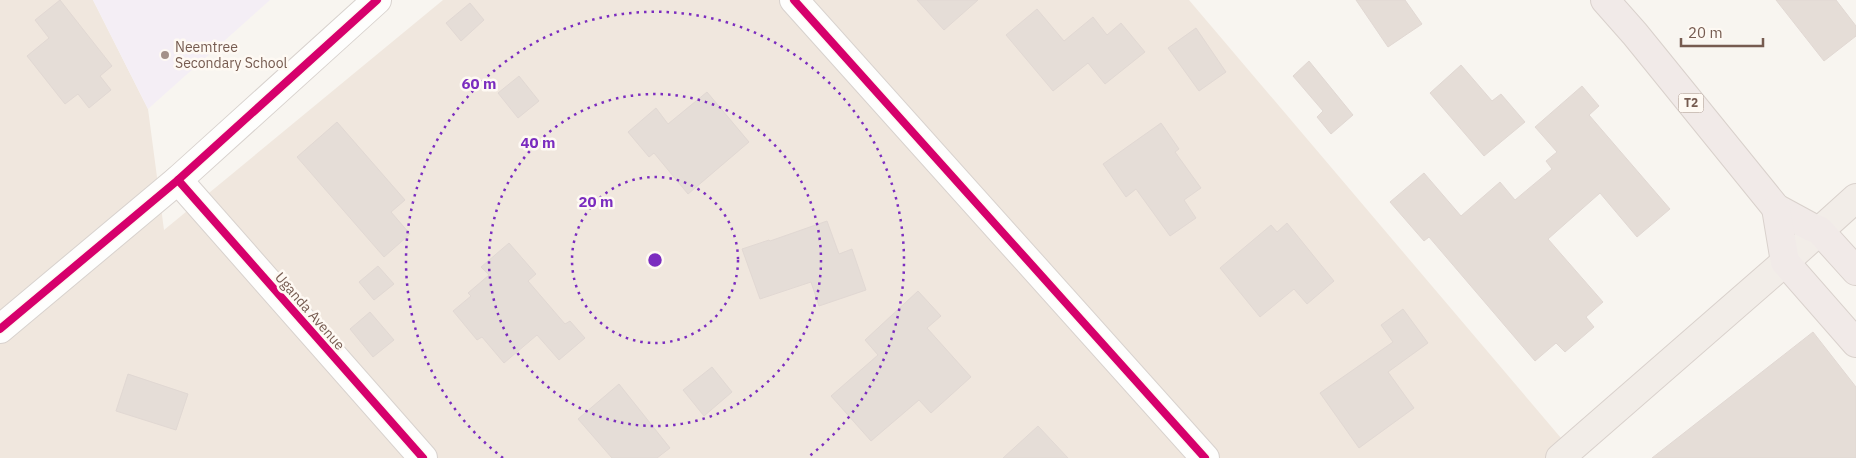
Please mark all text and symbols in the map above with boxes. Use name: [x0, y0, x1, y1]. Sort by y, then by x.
scale bar: [1681, 15, 1764, 47]
text: 20 m: [1688, 23, 1723, 42]
place label: Neemtree Secondary School: [175, 38, 288, 72]
marker: Neemtree Secondary School: [159, 49, 171, 61]
text: 60 m: [462, 74, 496, 93]
road number: T2: [1678, 94, 1704, 112]
text: 40 m: [521, 133, 555, 152]
text: 20 m: [579, 192, 613, 211]
centre of rings: [646, 251, 664, 269]
street label: Uganda Avenue: [271, 268, 349, 354]

